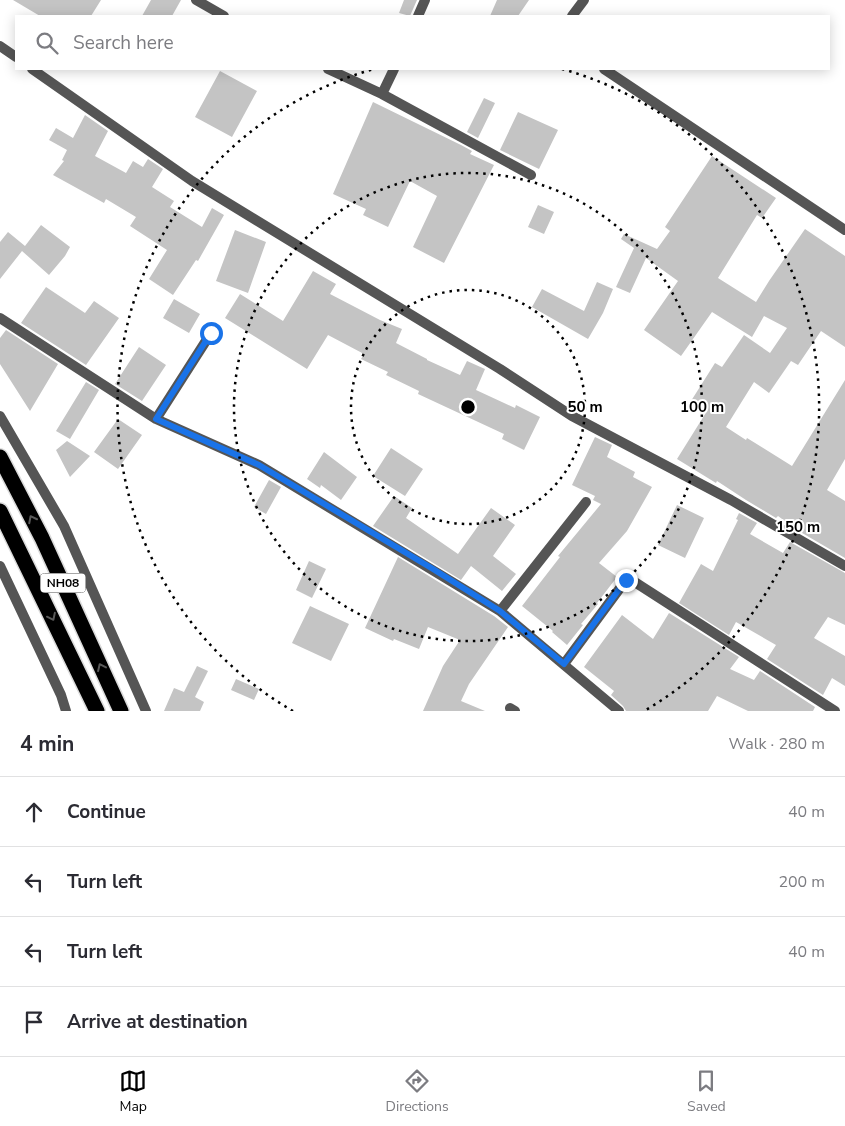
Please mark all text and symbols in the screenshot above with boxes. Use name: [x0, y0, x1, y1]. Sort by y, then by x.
search box: [15, 15, 830, 70]
icon: search: [33, 29, 61, 57]
text: Search here: [73, 30, 174, 56]
route start: [200, 322, 223, 345]
text: 50 m: [567, 397, 603, 417]
text: 100 m: [680, 397, 724, 417]
centre of rings: [459, 398, 477, 416]
one-way arrow: [28, 516, 38, 525]
text: 150 m: [776, 517, 820, 537]
route end: [615, 569, 638, 592]
road number: NH08: [40, 574, 86, 592]
one-way arrow: [46, 612, 56, 621]
one-way arrow: [96, 663, 107, 672]
text: 4 min: [20, 730, 74, 758]
text: Walk · 280 m: [729, 733, 825, 755]
icon: ahead: [20, 798, 48, 826]
text: Continue: [67, 799, 146, 825]
text: 40 m: [788, 801, 825, 823]
icon: left: [20, 868, 48, 896]
text: Turn left: [67, 869, 142, 895]
text: 200 m: [778, 871, 825, 893]
icon: left: [20, 938, 48, 966]
text: Turn left: [67, 939, 142, 965]
text: 40 m: [788, 941, 825, 963]
icon: arrive: [20, 1008, 48, 1036]
text: Arrive at destination: [67, 1009, 248, 1035]
tab: Map: [119, 1067, 147, 1116]
tab: Directions: [386, 1067, 449, 1116]
tab: Saved: [687, 1067, 726, 1116]

